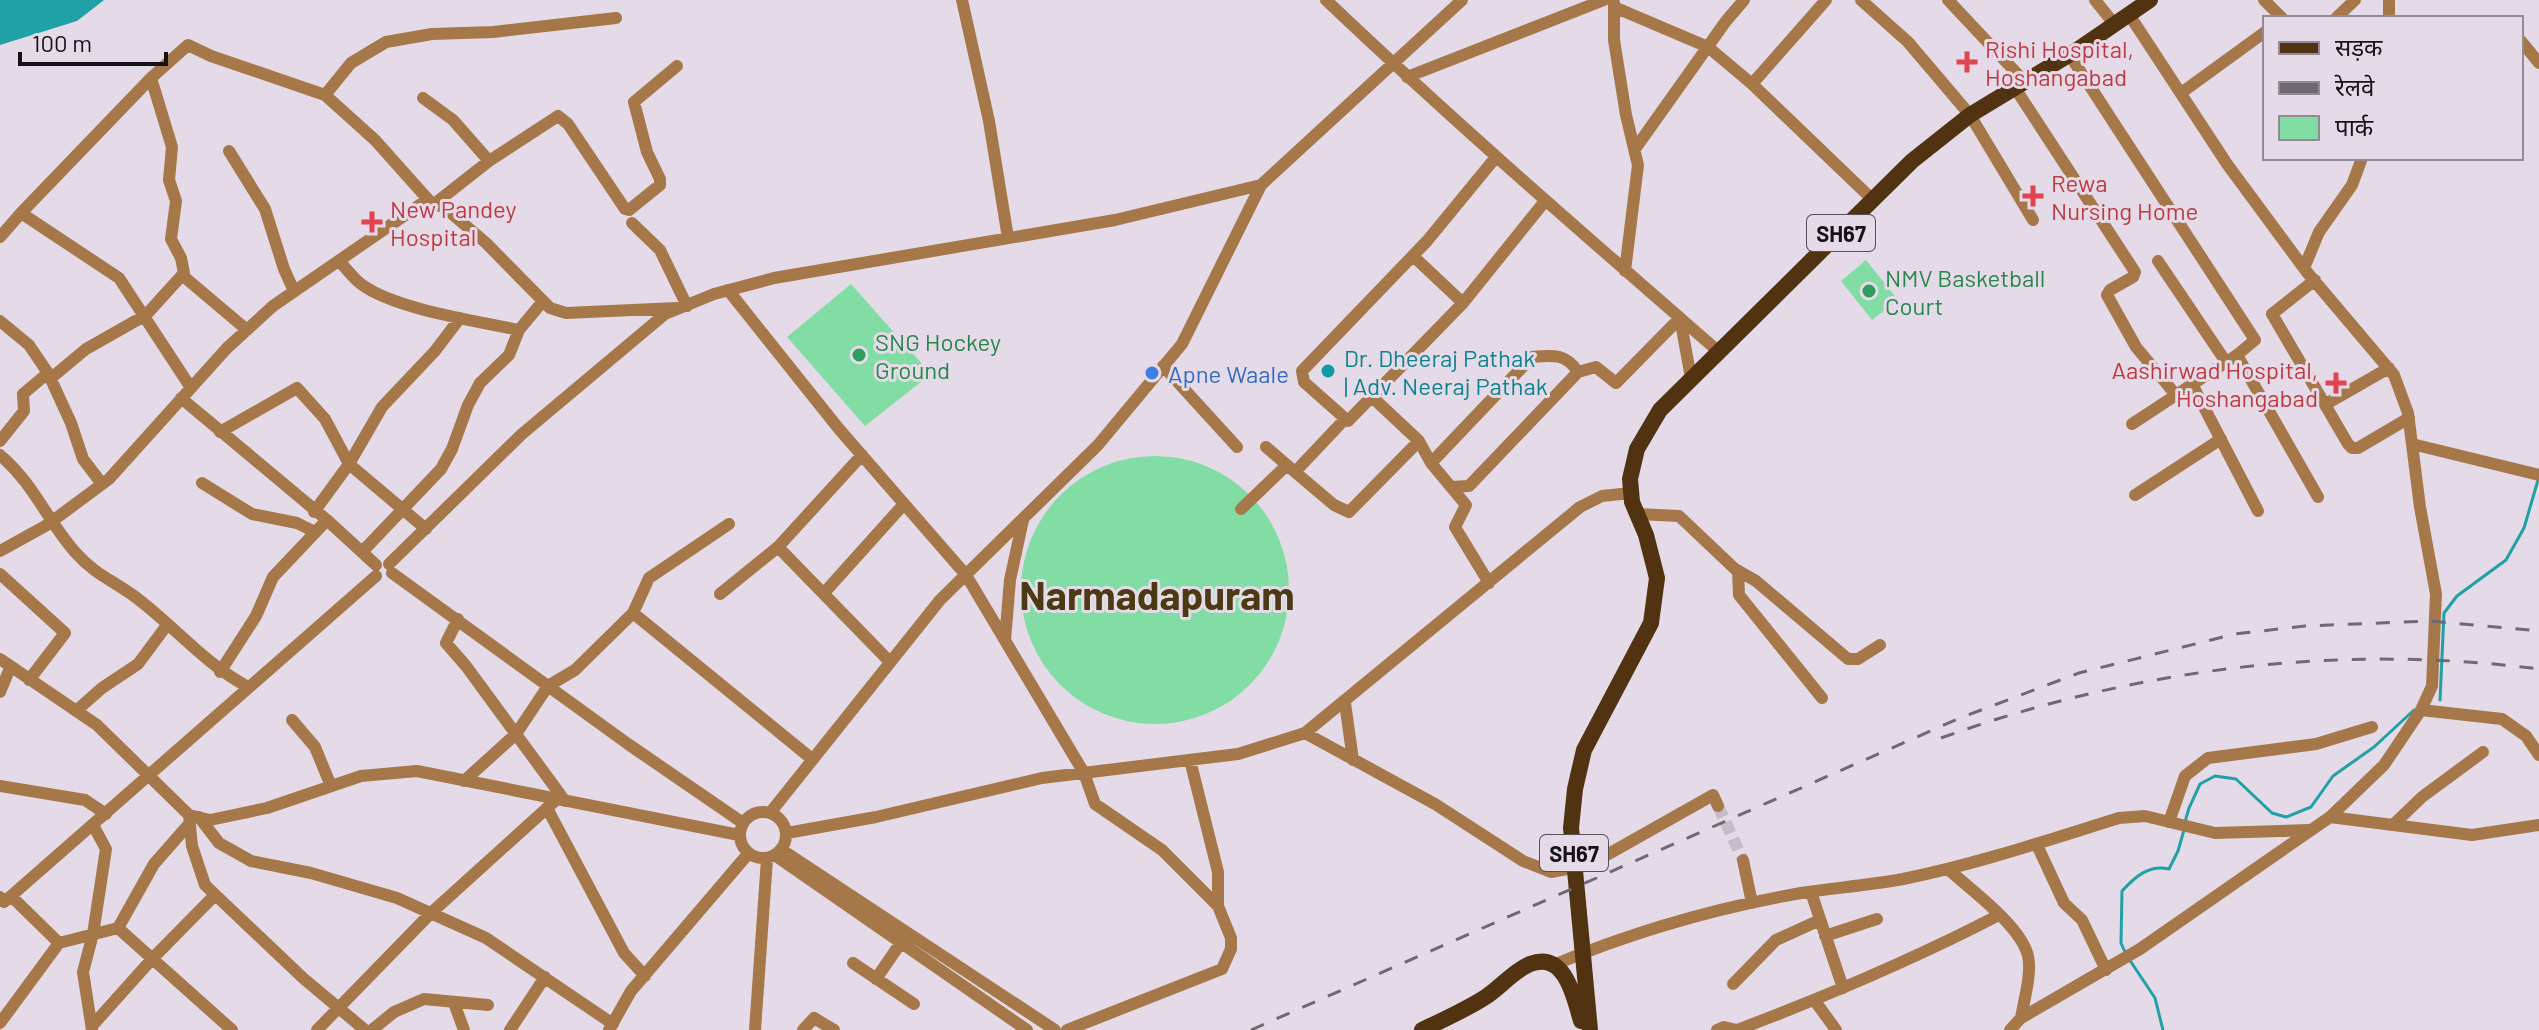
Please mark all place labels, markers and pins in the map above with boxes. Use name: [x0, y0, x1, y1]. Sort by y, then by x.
place label: Rishi Hospital, Hoshangabad: [1985, 34, 2134, 91]
marker: Rishi Hospital, Hoshangabad: [1956, 51, 1978, 73]
place label: Rewa Nursing Home: [2051, 168, 2198, 225]
marker: Rewa Nursing Home: [2022, 185, 2044, 207]
place label: New Pandey Hospital: [390, 194, 517, 251]
marker: New Pandey Hospital: [361, 211, 383, 233]
place label: NMV Basketball Court: [1885, 263, 2045, 320]
marker: NMV Basketball Court: [1860, 282, 1878, 300]
place label: SNG Hockey Ground: [875, 327, 1001, 384]
place label: Dr. Dheeraj Pathak | Adv. Neeraj Pathak: [1344, 343, 1548, 400]
marker: SNG Hockey Ground: [850, 346, 868, 364]
place label: Aashirwad Hospital, Hoshangabad: [2111, 355, 2318, 412]
place label: Apne Waale: [1168, 359, 1289, 388]
marker: Dr. Dheeraj Pathak | Adv. Neeraj Pathak: [1319, 362, 1337, 380]
marker: Apne Waale: [1143, 364, 1161, 382]
marker: Aashirwad Hospital, Hoshangabad: [2325, 372, 2347, 394]

